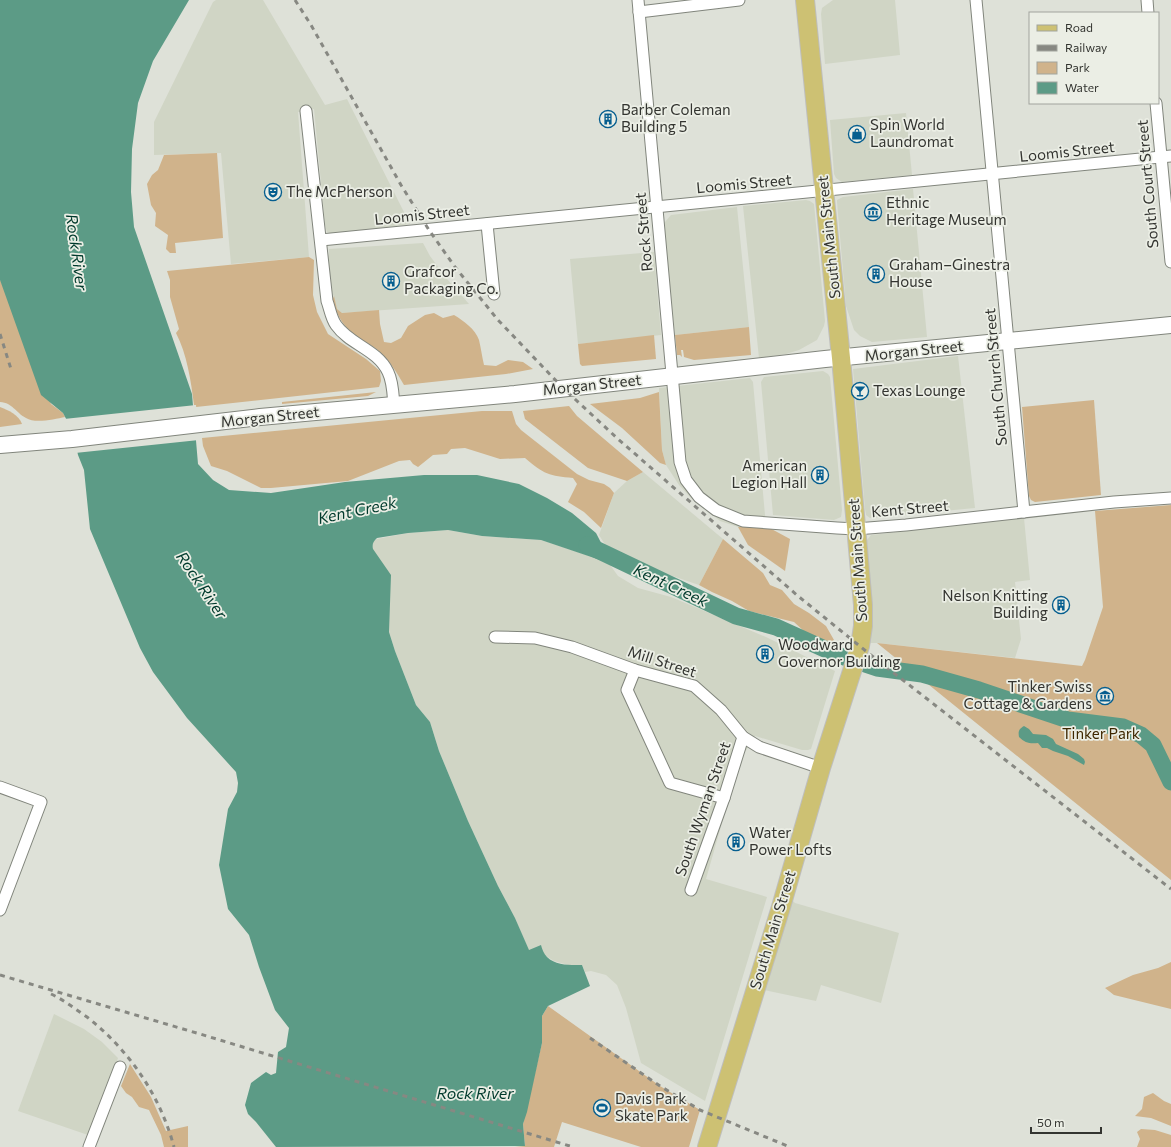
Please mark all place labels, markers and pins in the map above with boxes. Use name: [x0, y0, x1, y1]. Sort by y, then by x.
place label: Barber Coleman Building 5: [621, 100, 731, 135]
building icon: Barber Coleman Building 5: [598, 109, 618, 129]
place label: Spin World Laundromat: [870, 115, 954, 150]
shop icon: Spin World Laundromat: [847, 124, 867, 144]
theatre icon: The McPherson: [263, 182, 283, 202]
place label: The McPherson: [286, 182, 393, 200]
place label: Ethnic Heritage Museum: [886, 193, 1007, 228]
museum icon: Ethnic Heritage Museum: [863, 202, 883, 222]
place label: Graham–Ginestra House: [889, 255, 1010, 290]
place label: Grafcor Packaging Co.: [404, 262, 499, 297]
building icon: Graham–Ginestra House: [866, 264, 886, 284]
building icon: Grafcor Packaging Co.: [381, 271, 401, 291]
bar icon: Texas Lounge: [850, 381, 870, 401]
place label: Texas Lounge: [873, 381, 965, 399]
place label: American Legion Hall: [731, 456, 807, 491]
building icon: American Legion Hall: [810, 465, 830, 485]
place label: Nelson Knitting Building: [942, 586, 1048, 621]
building icon: Nelson Knitting Building: [1051, 595, 1071, 615]
place label: Woodward Governor Building: [778, 635, 900, 670]
building icon: Woodward Governor Building: [755, 644, 775, 664]
place label: Tinker Swiss Cottage & Gardens: [964, 677, 1092, 712]
museum icon: Tinker Swiss Cottage & Gardens: [1095, 686, 1115, 706]
place label: Water Power Lofts: [749, 823, 832, 858]
building icon: Water Power Lofts: [726, 832, 746, 852]
place label: Davis Park Skate Park: [615, 1089, 688, 1124]
sports icon: Davis Park Skate Park: [592, 1098, 612, 1118]

